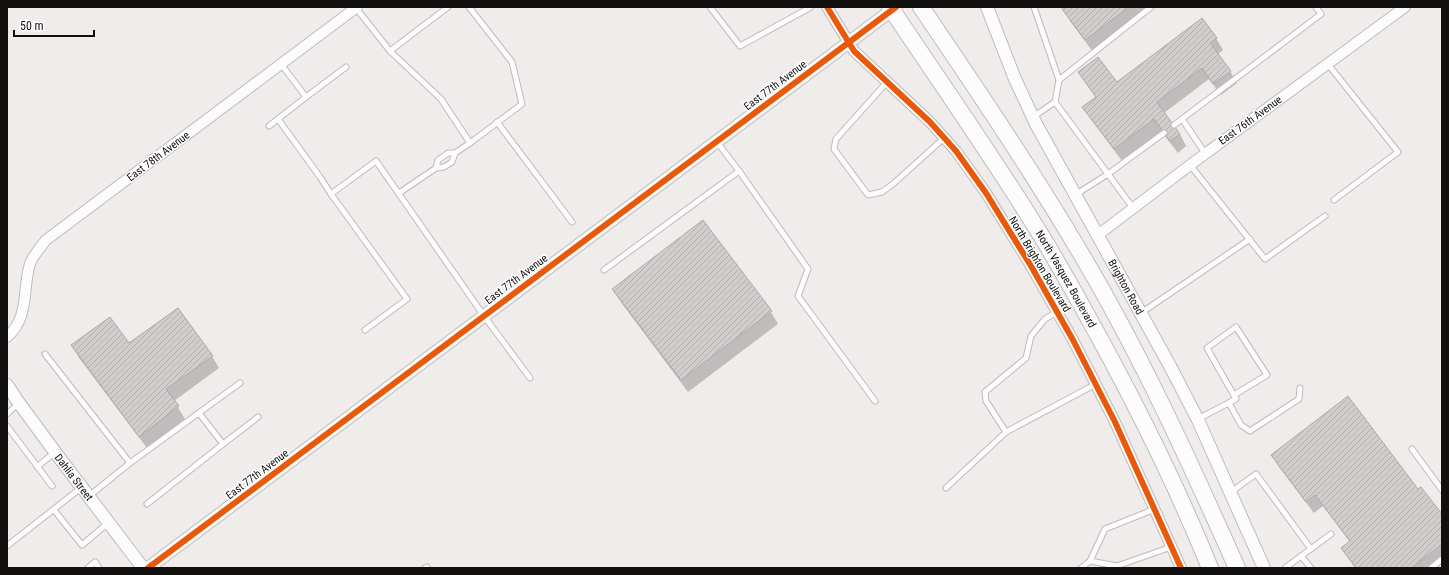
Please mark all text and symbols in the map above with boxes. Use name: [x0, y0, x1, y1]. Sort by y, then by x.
scale bar: [14, 12, 94, 38]
text: 50 m: [20, 19, 44, 33]
street label: East 77th Avenue: [741, 58, 809, 113]
street label: East 76th Avenue: [1216, 93, 1285, 148]
street label: East 78th Avenue: [124, 129, 192, 184]
street label: North Brighton Boulevard: [1006, 214, 1073, 314]
street label: North Vasquez Boulevard: [1033, 228, 1099, 330]
street label: East 77th Avenue: [482, 252, 550, 307]
street label: Brighton Road: [1105, 257, 1146, 317]
street label: East 77th Avenue: [223, 447, 291, 502]
street label: Dahlia Street: [52, 451, 96, 504]

